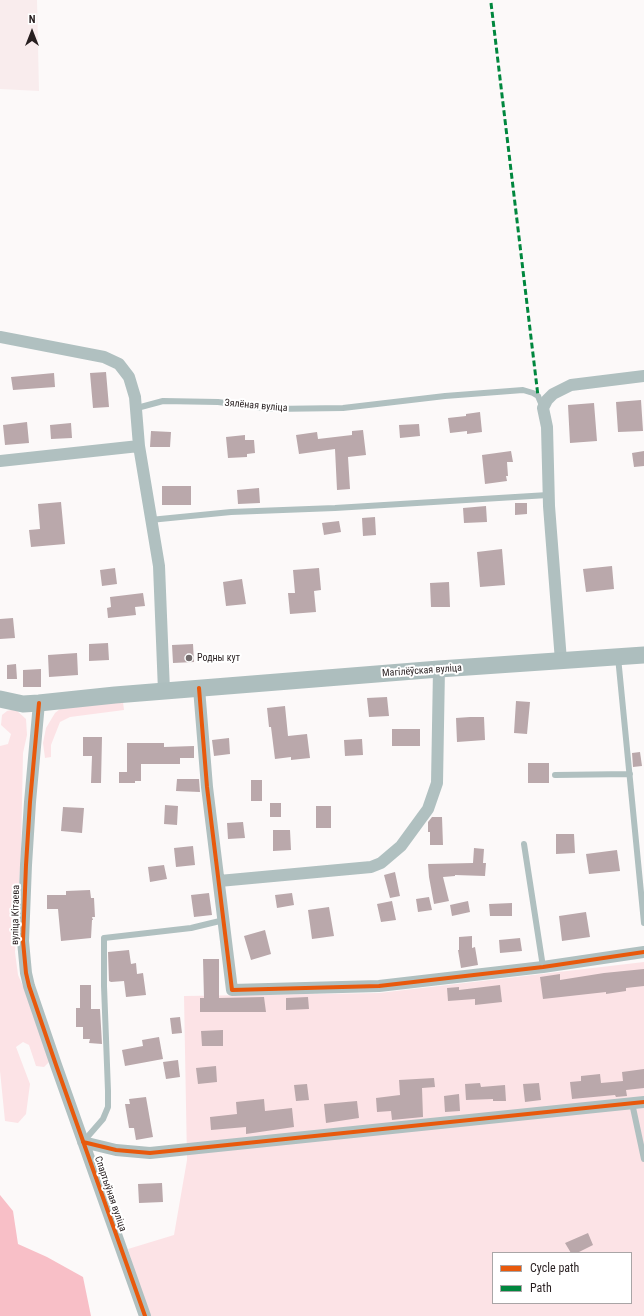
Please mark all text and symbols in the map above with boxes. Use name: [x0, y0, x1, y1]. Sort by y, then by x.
north arrow: [12, 12, 52, 52]
text: N: [29, 13, 35, 26]
street label: Зялёная вуліца: [224, 397, 288, 415]
place label: Родны кут: [197, 652, 240, 664]
marker: Родны кут: [184, 653, 194, 663]
street label: Магілёўская вуліца: [382, 662, 462, 680]
street label: вуліца Кітаева: [9, 885, 23, 945]
street label: Спартыўная вуліца: [92, 1155, 128, 1233]
legend: [492, 1252, 632, 1304]
text: Cycle path: [530, 1261, 579, 1275]
text: Path: [530, 1281, 552, 1295]

